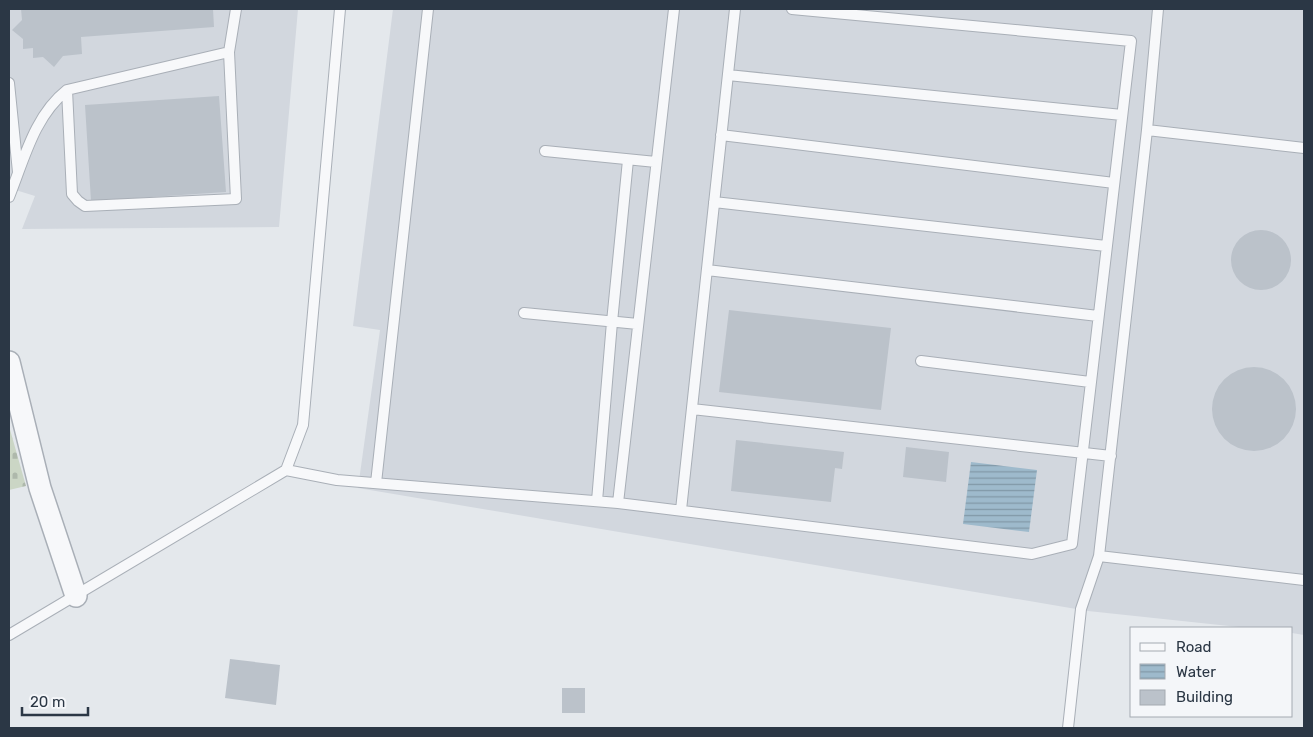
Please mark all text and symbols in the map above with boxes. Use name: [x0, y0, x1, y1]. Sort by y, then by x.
legend: [1130, 627, 1293, 717]
text: Road: [1176, 638, 1212, 656]
text: Water: [1176, 663, 1216, 681]
scale bar: [22, 684, 89, 716]
text: Building: [1176, 688, 1233, 706]
text: 20 m: [30, 693, 65, 711]

